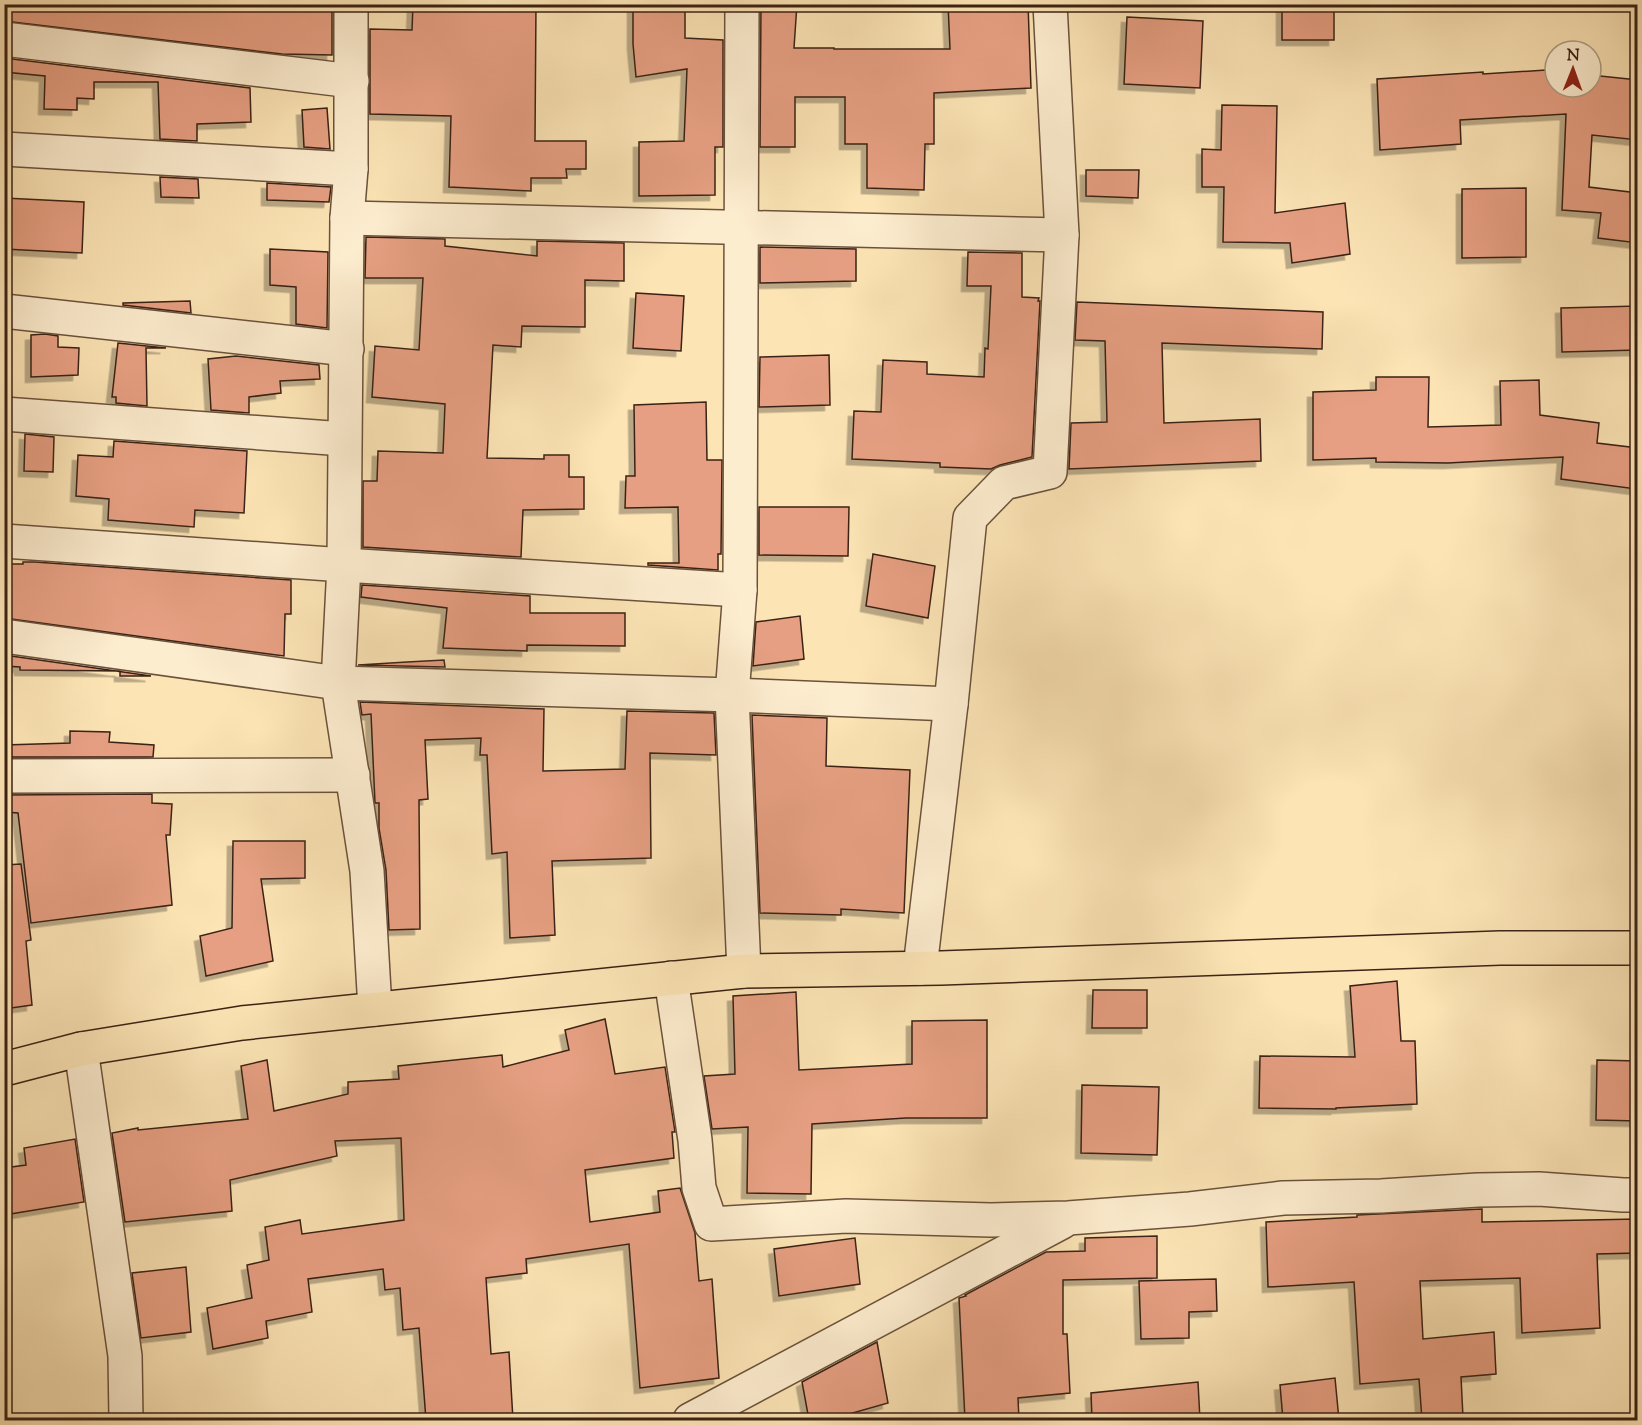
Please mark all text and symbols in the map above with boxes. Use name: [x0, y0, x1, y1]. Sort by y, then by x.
north arrow: [1543, 39, 1603, 99]
text: N: [1567, 45, 1580, 68]

